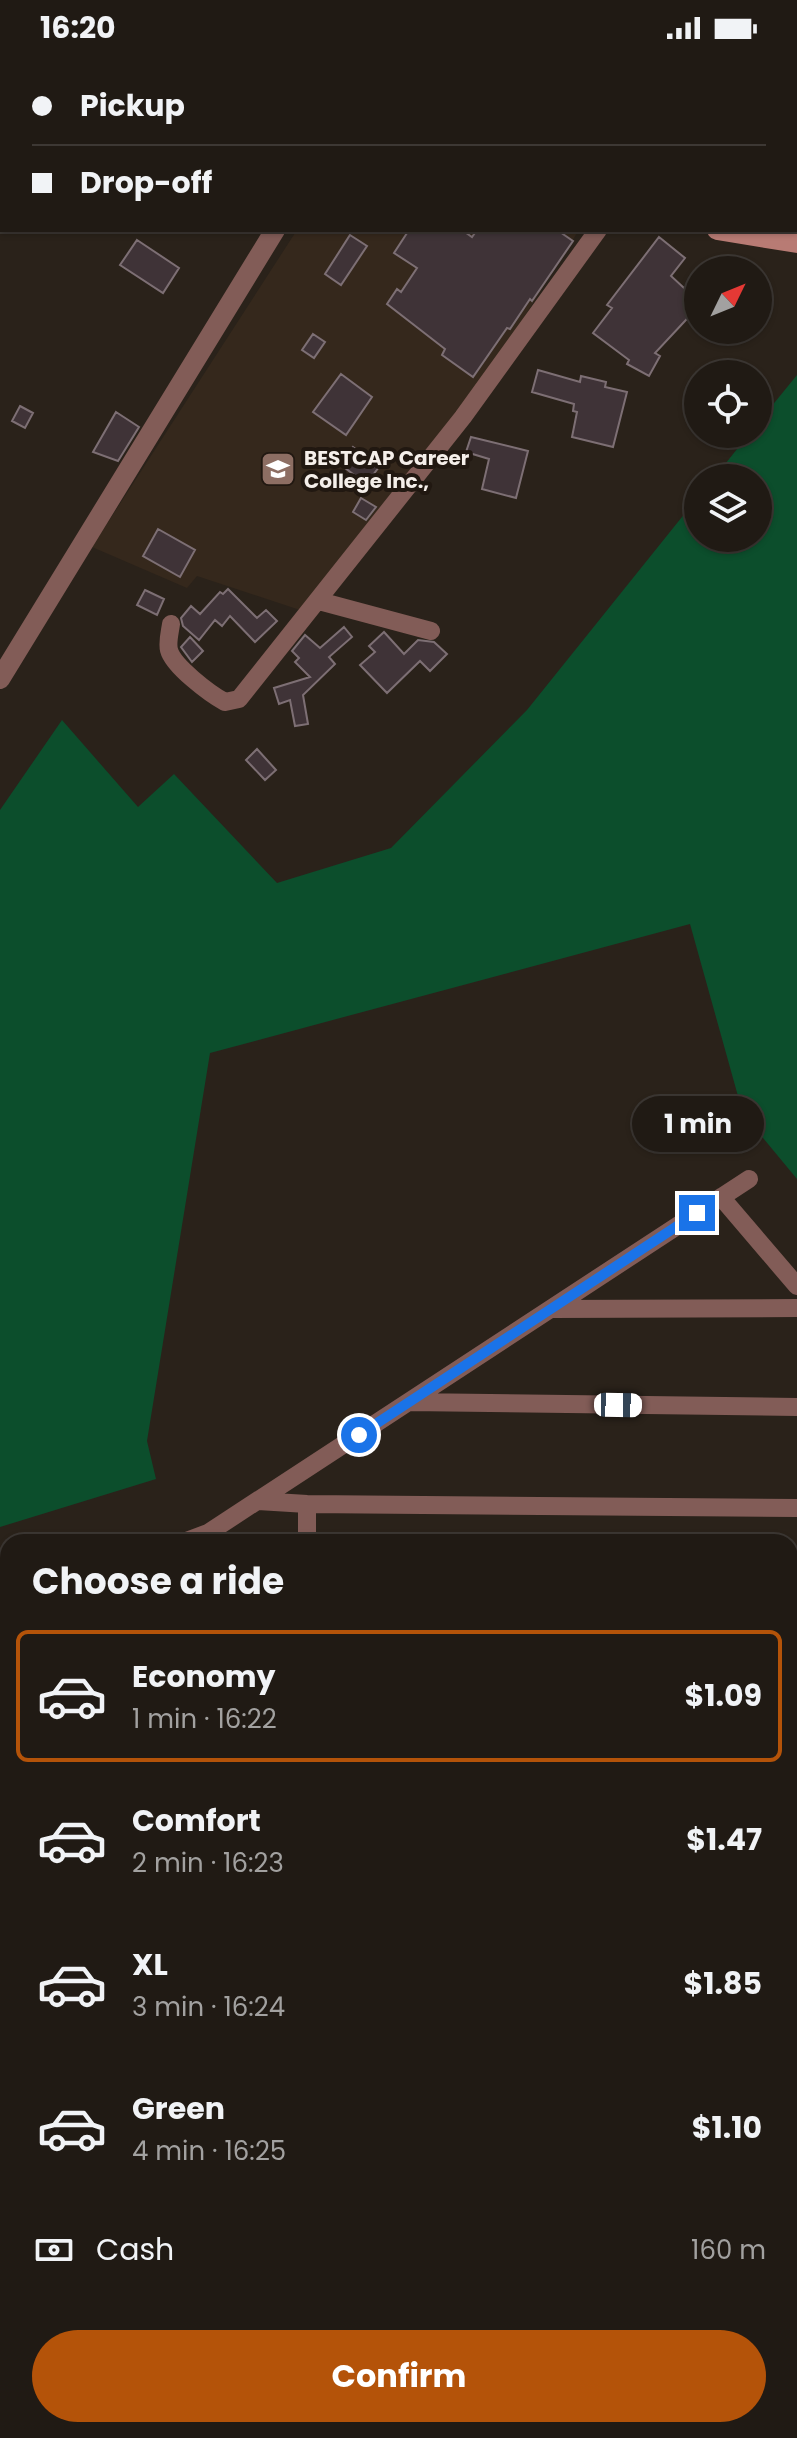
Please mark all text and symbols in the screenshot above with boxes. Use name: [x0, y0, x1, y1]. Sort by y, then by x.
text: 16:20: [40, 6, 116, 49]
text: Pickup: [80, 84, 185, 127]
text: Drop-off: [80, 161, 212, 204]
north arrow: [684, 256, 772, 344]
map controls: [684, 256, 772, 552]
button: locate: [684, 360, 772, 448]
place label: BESTCAP Career College Inc.,: [304, 444, 470, 495]
school or university icon: BESTCAP Career College Inc.,: [259, 450, 297, 488]
button: layers: [684, 464, 772, 552]
callout: 1 min: [631, 1097, 763, 1153]
text: 1 min: [664, 1106, 732, 1142]
route end: [679, 1195, 715, 1231]
car: [594, 1393, 642, 1417]
route start: [341, 1417, 377, 1453]
text: Choose a ride: [32, 1556, 284, 1607]
text: Economy: [132, 1655, 276, 1698]
icon: car: [36, 1660, 108, 1732]
text: $1.09: [685, 1674, 762, 1717]
text: 1 min · 16:22: [132, 1701, 277, 1737]
text: Comfort: [132, 1799, 261, 1842]
icon: car: [36, 1804, 108, 1876]
text: $1.47: [686, 1818, 762, 1861]
text: 2 min · 16:23: [132, 1845, 284, 1881]
text: XL: [132, 1943, 168, 1986]
icon: car: [36, 1948, 108, 2020]
text: $1.85: [684, 1962, 762, 2005]
text: 3 min · 16:24: [132, 1989, 285, 2025]
text: Green: [132, 2087, 225, 2130]
icon: car: [36, 2092, 108, 2164]
text: $1.10: [692, 2106, 762, 2149]
text: 4 min · 16:25: [132, 2133, 286, 2169]
icon: cash: [32, 2228, 76, 2272]
text: Cash: [96, 2228, 174, 2271]
text: 160 m: [691, 2232, 766, 2268]
button: Confirm: [32, 2330, 766, 2422]

